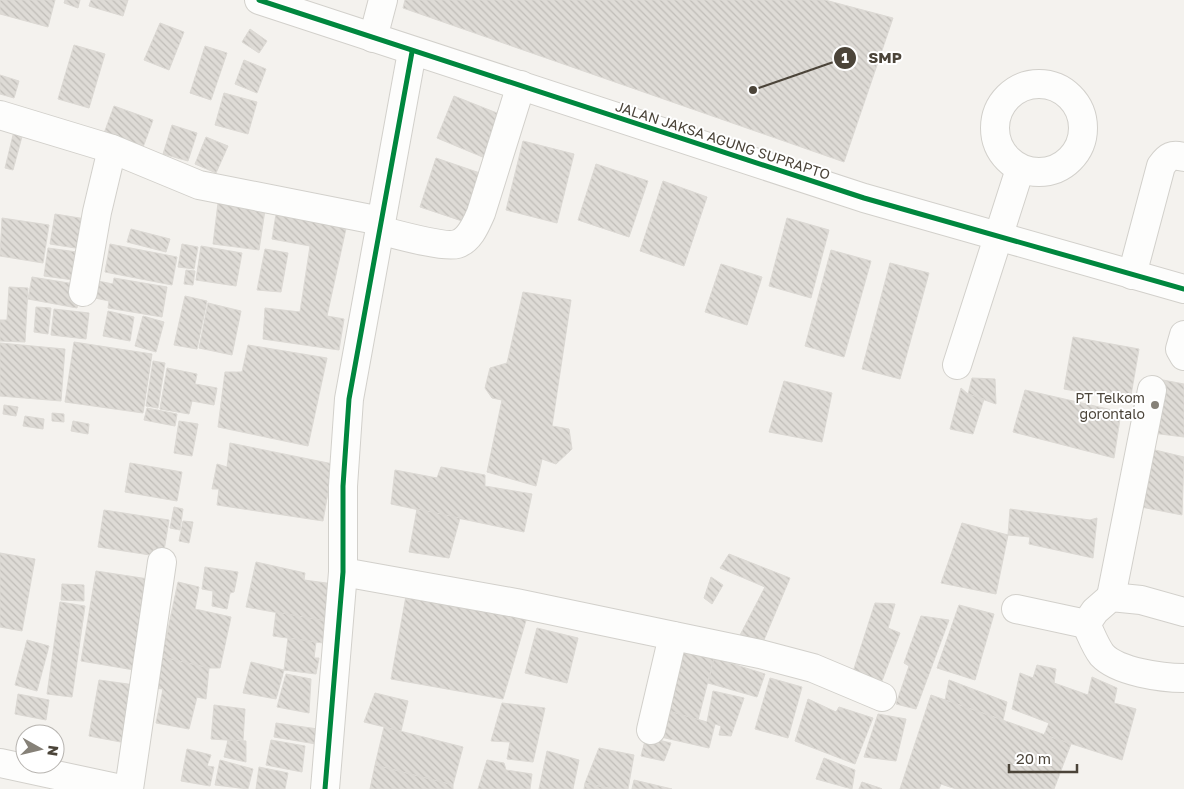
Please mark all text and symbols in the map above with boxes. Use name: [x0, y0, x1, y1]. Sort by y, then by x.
callout: SMP: [833, 43, 911, 73]
text: 1: [841, 48, 849, 66]
text: SMP: [868, 48, 902, 66]
street label: JALAN JAKSA AGUNG SUPRAPTO: [614, 97, 832, 183]
place label: PT Telkom gorontalo: [1075, 389, 1145, 422]
marker: PT Telkom gorontalo: [1149, 399, 1161, 411]
north arrow: [15, 724, 65, 774]
scale bar: [1009, 742, 1076, 774]
text: N: [44, 744, 63, 757]
text: 20 m: [1016, 749, 1051, 767]

